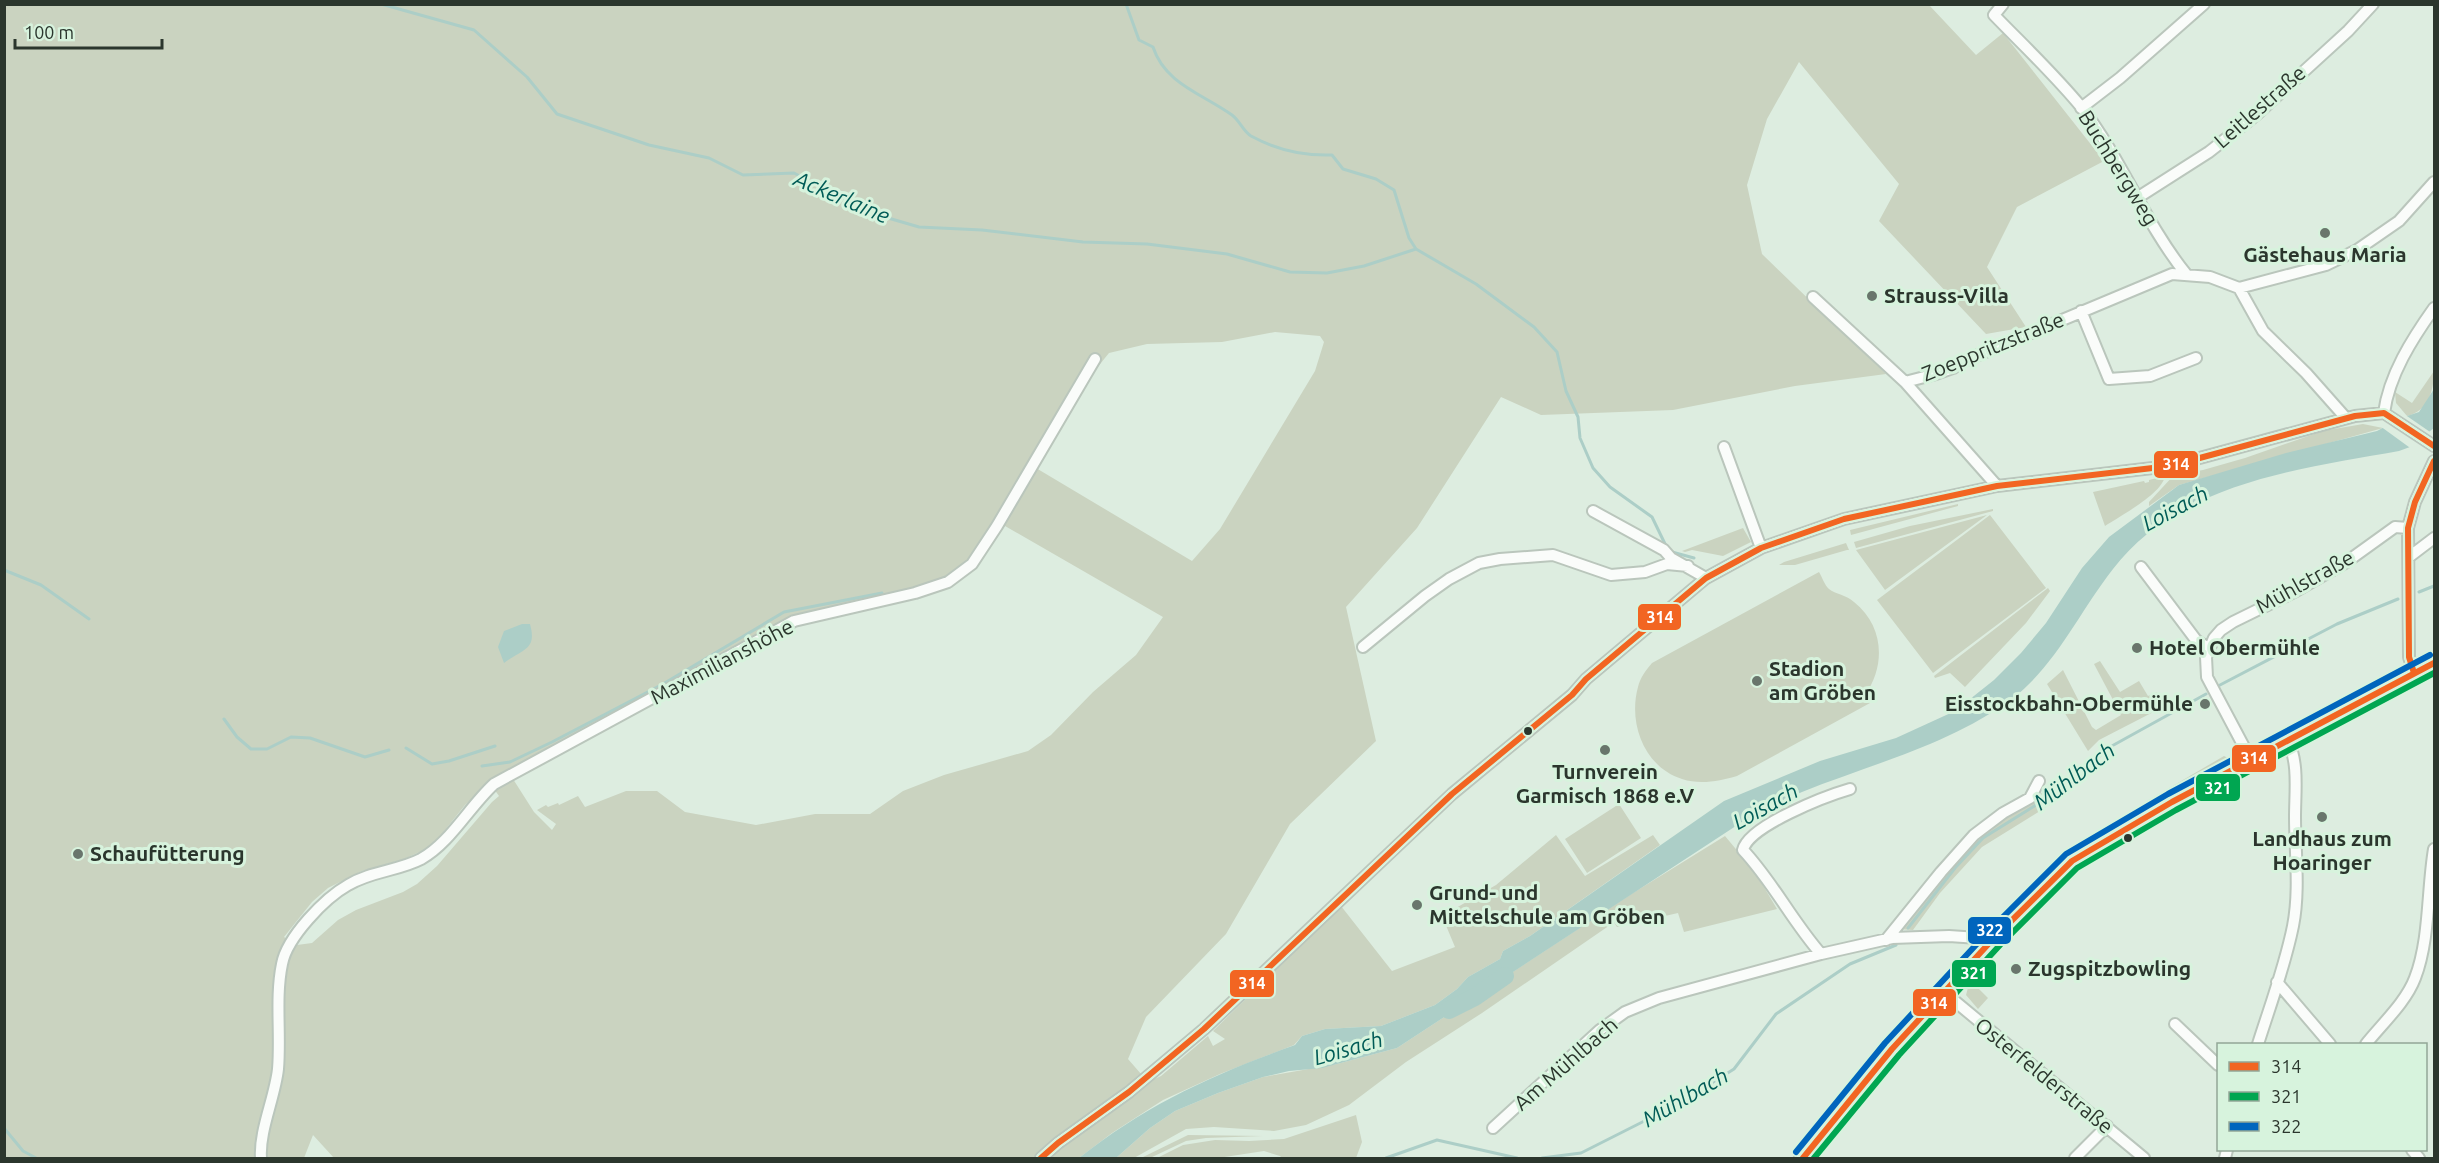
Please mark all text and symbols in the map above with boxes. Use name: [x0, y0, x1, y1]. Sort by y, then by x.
scale bar: [15, 12, 162, 50]
text: 100 m: [24, 22, 74, 42]
street label: Leitlestraße: [2209, 60, 2310, 152]
street label: Buchbergweg: [2074, 106, 2164, 229]
water label: Ackerlaine: [790, 165, 894, 228]
marker: Gästehaus Maria: [2318, 226, 2332, 240]
place label: Gästehaus Maria: [2243, 242, 2407, 266]
place label: Strauss-Villa: [1884, 283, 2009, 307]
marker: Strauss-Villa: [1865, 289, 1879, 303]
street label: Zoeppritzstraße: [1918, 307, 2067, 386]
line badge: 314: [2153, 450, 2199, 479]
text: 314: [2162, 455, 2190, 473]
water label: Loisach: [2138, 480, 2212, 535]
street label: Mühlstraße: [2251, 544, 2358, 618]
line badge: 314: [1637, 603, 1682, 631]
text: 314: [1646, 608, 1674, 626]
street label: Maximilianshöhe: [646, 613, 797, 709]
place label: Hotel Obermühle: [2149, 635, 2320, 659]
marker: Hotel Obermühle: [2130, 641, 2144, 655]
place label: Stadion am Gröben: [1769, 656, 1876, 704]
marker: Stadion am Gröben: [1750, 674, 1764, 688]
place label: Eisstockbahn-Obermühle: [1945, 691, 2193, 715]
marker: Eisstockbahn-Obermühle: [2198, 697, 2212, 711]
unlabelled marker: [1522, 725, 1534, 737]
water label: Mühlbach: [2028, 737, 2119, 814]
marker: Turnverein Garmisch 1868 e.V: [1598, 743, 1612, 757]
line badge: 314: [2231, 744, 2277, 773]
text: 314: [2240, 749, 2268, 767]
place label: Turnverein Garmisch 1868 e.V: [1516, 759, 1695, 807]
line badge: 321: [2195, 773, 2241, 802]
water label: Loisach: [1728, 777, 1802, 834]
text: 321: [2204, 779, 2232, 797]
marker: Landhaus zum Hoaringer: [2315, 810, 2329, 824]
place label: Landhaus zum Hoaringer: [2252, 826, 2392, 874]
unlabelled marker: [2122, 832, 2134, 844]
place label: Schaufütterung: [90, 841, 245, 865]
marker: Schaufütterung: [71, 847, 85, 861]
place label: Grund- und Mittelschule am Gröben: [1429, 880, 1665, 928]
marker: Grund- und Mittelschule am Gröben: [1410, 898, 1424, 912]
line badge: 322: [1967, 916, 2012, 945]
text: 322: [1976, 921, 2004, 939]
place label: Zugspitzbowling: [2028, 956, 2191, 980]
line badge: 321: [1951, 959, 1997, 988]
marker: Zugspitzbowling: [2009, 962, 2023, 976]
text: 321: [1960, 964, 1988, 982]
line badge: 314: [1229, 969, 1275, 998]
text: 314: [1238, 974, 1266, 992]
line badge: 314: [1912, 988, 1957, 1017]
text: 314: [1920, 994, 1948, 1012]
street label: Am Mühlbach: [1509, 1012, 1622, 1115]
street label: Osterfelderstraße: [1971, 1012, 2118, 1138]
water label: Loisach: [1310, 1026, 1385, 1069]
legend: [2217, 1043, 2427, 1151]
text: 314: [2271, 1056, 2301, 1076]
water label: Mühlbach: [1637, 1062, 1732, 1131]
text: 321: [2271, 1086, 2301, 1106]
text: 322: [2271, 1116, 2301, 1136]

